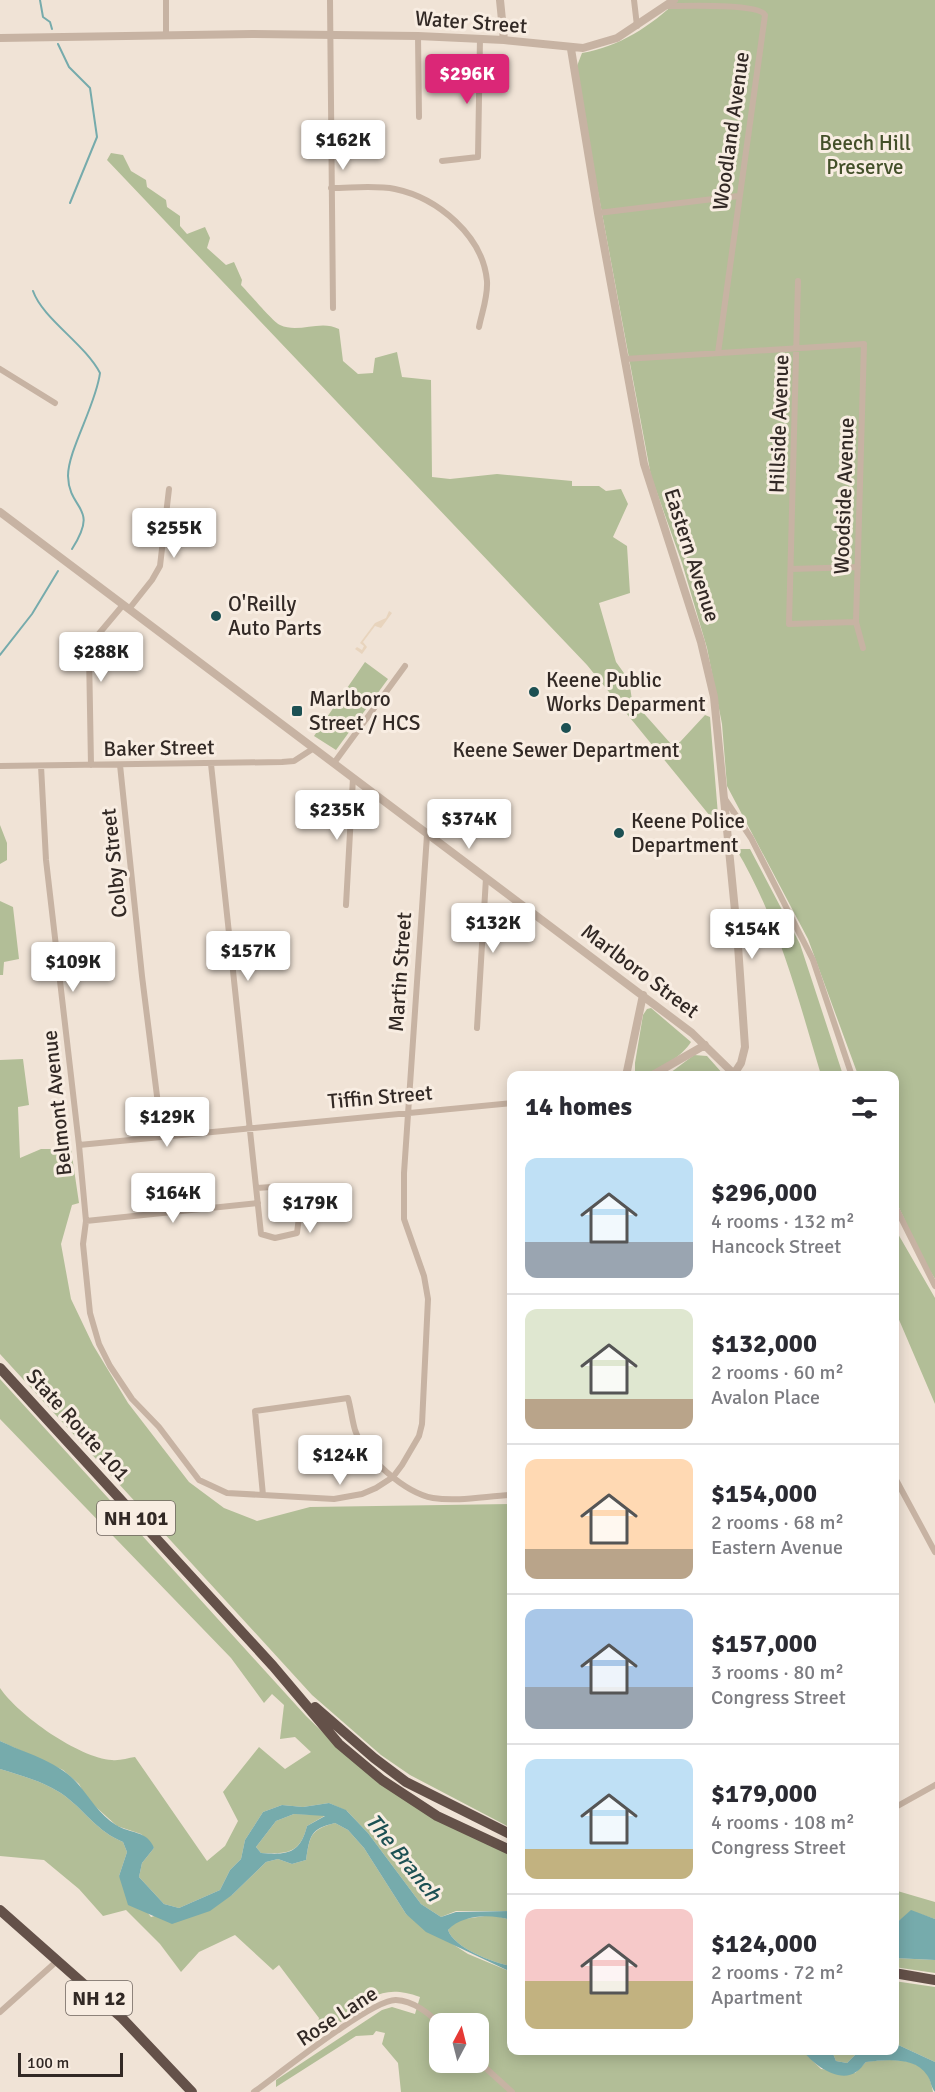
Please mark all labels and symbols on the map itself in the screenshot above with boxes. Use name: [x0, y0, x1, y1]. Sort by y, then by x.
street label: Water Street: [414, 5, 528, 39]
street label: Woodland Avenue: [707, 50, 755, 212]
pin: $296K: [425, 54, 509, 105]
pin: $162K: [301, 120, 385, 171]
park label: Beech Hill Preserve: [819, 130, 911, 180]
street label: Hillside Avenue: [764, 354, 794, 494]
street label: Woodside Avenue: [828, 417, 860, 575]
street label: Eastern Avenue: [658, 485, 726, 625]
pin: $255K: [132, 508, 216, 559]
place label: O'Reilly Auto Parts: [228, 591, 322, 641]
marker: O'Reilly Auto Parts: [209, 609, 223, 623]
pin: $288K: [59, 632, 143, 683]
place label: Keene Public Works Deparment: [546, 667, 706, 717]
marker: Keene Public Works Deparment: [527, 685, 541, 699]
place label: Marlboro Street / HCS: [309, 686, 420, 736]
marker: Marlboro Street / HCS: [290, 704, 304, 718]
marker: Keene Sewer Department: [559, 721, 573, 735]
street label: Baker Street: [103, 734, 215, 762]
place label: Keene Sewer Department: [453, 737, 679, 763]
pin: $235K: [295, 790, 379, 841]
pin: $374K: [427, 799, 511, 850]
street label: Colby Street: [95, 807, 133, 919]
place label: Keene Police Department: [631, 808, 745, 858]
marker: Keene Police Department: [612, 826, 626, 840]
pin: $132K: [451, 903, 535, 954]
pin: $154K: [710, 909, 794, 960]
street label: Martin Street: [383, 911, 417, 1033]
street label: Marlboro Street: [576, 918, 704, 1024]
pin: $157K: [206, 931, 290, 982]
pin: $109K: [31, 942, 115, 993]
street label: Belmont Avenue: [36, 1029, 78, 1177]
street label: Tiffin Street: [326, 1079, 434, 1115]
pin: $129K: [125, 1097, 209, 1148]
pin: $164K: [131, 1173, 215, 1224]
pin: $179K: [268, 1183, 352, 1234]
street label: State Route 101: [21, 1363, 135, 1487]
pin: $124K: [298, 1435, 382, 1486]
road number: NH 101: [97, 1501, 175, 1535]
water label: The Branch: [360, 1808, 448, 1907]
street label: Rose Lane: [292, 1980, 382, 2052]
road number: NH 12: [66, 1981, 132, 2015]
north arrow: [429, 2013, 489, 2073]
scale bar: [18, 2050, 123, 2078]

